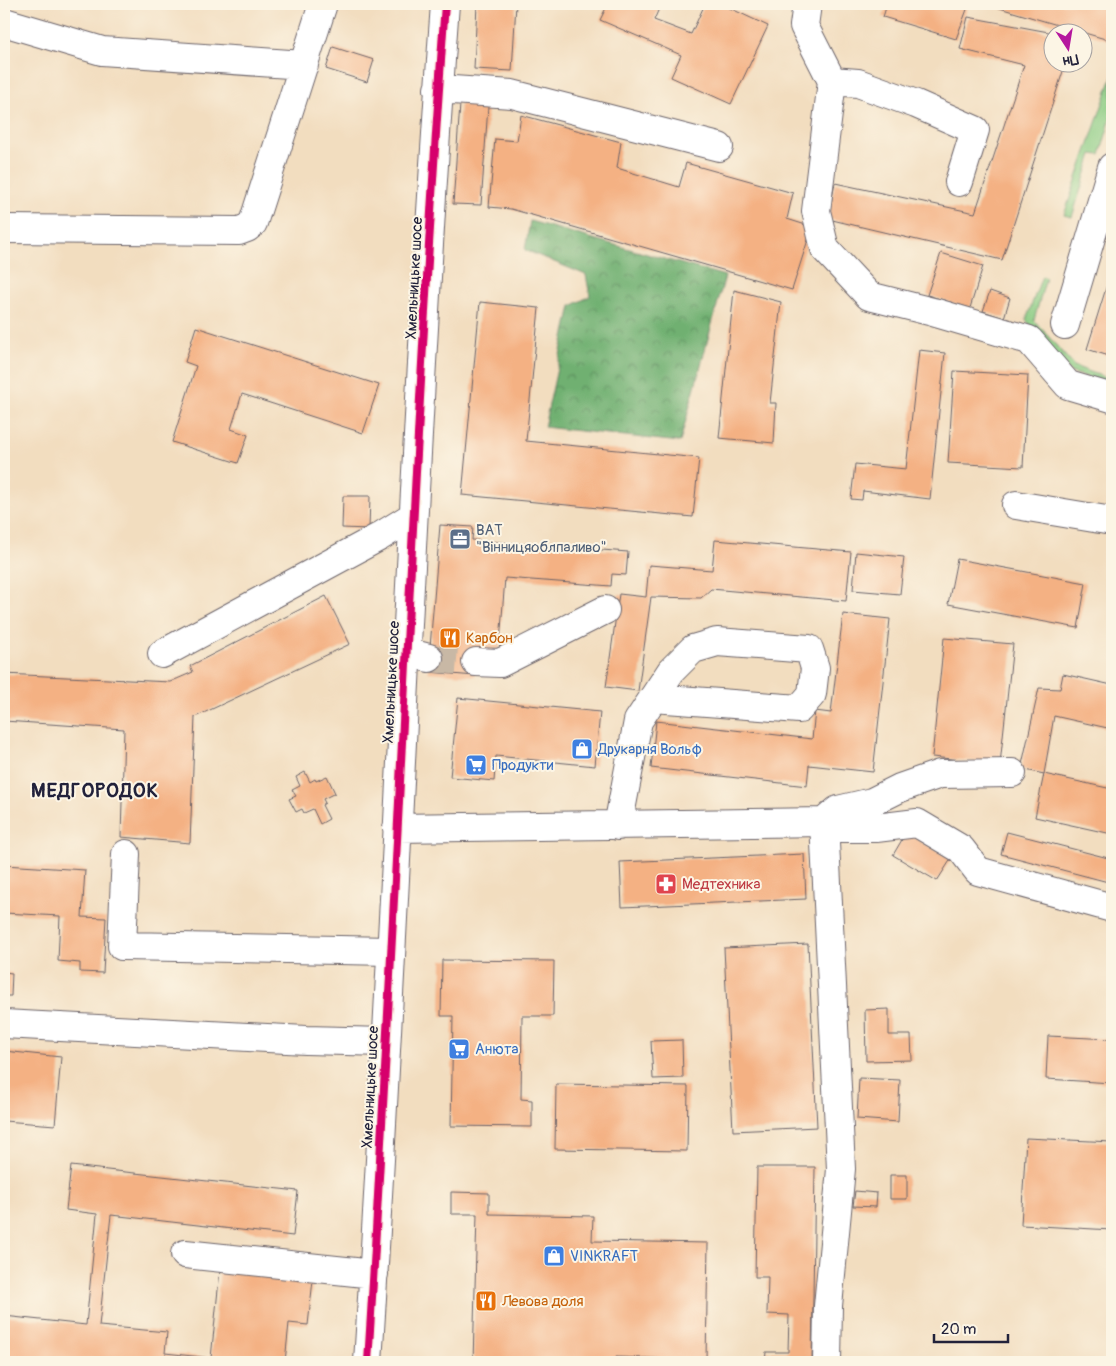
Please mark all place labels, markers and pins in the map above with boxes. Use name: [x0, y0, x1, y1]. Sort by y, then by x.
place label: ВАТ "Вінницяоблпаливо": [476, 521, 607, 557]
office icon: ВАТ "Вінницяоблпаливо": [448, 527, 472, 551]
restaurant icon: Карбон: [438, 626, 462, 650]
place label: Карбон: [466, 629, 513, 648]
shop icon: Друкарня Вольф: [570, 737, 594, 761]
place label: Друкарня Вольф: [597, 740, 702, 759]
supermarket icon: Продукти: [464, 753, 488, 777]
place label: Продукти: [492, 756, 554, 775]
pharmacy icon: Медтехника: [654, 872, 678, 896]
place label: Медтехника: [682, 875, 761, 894]
supermarket icon: Анюта: [447, 1037, 471, 1061]
place label: Анюта: [475, 1040, 518, 1059]
shop icon: VINKRAFT: [542, 1244, 566, 1268]
place label: VINKRAFT: [570, 1247, 638, 1266]
restaurant icon: Левова доля: [474, 1289, 498, 1313]
place label: Левова доля: [501, 1292, 583, 1311]

